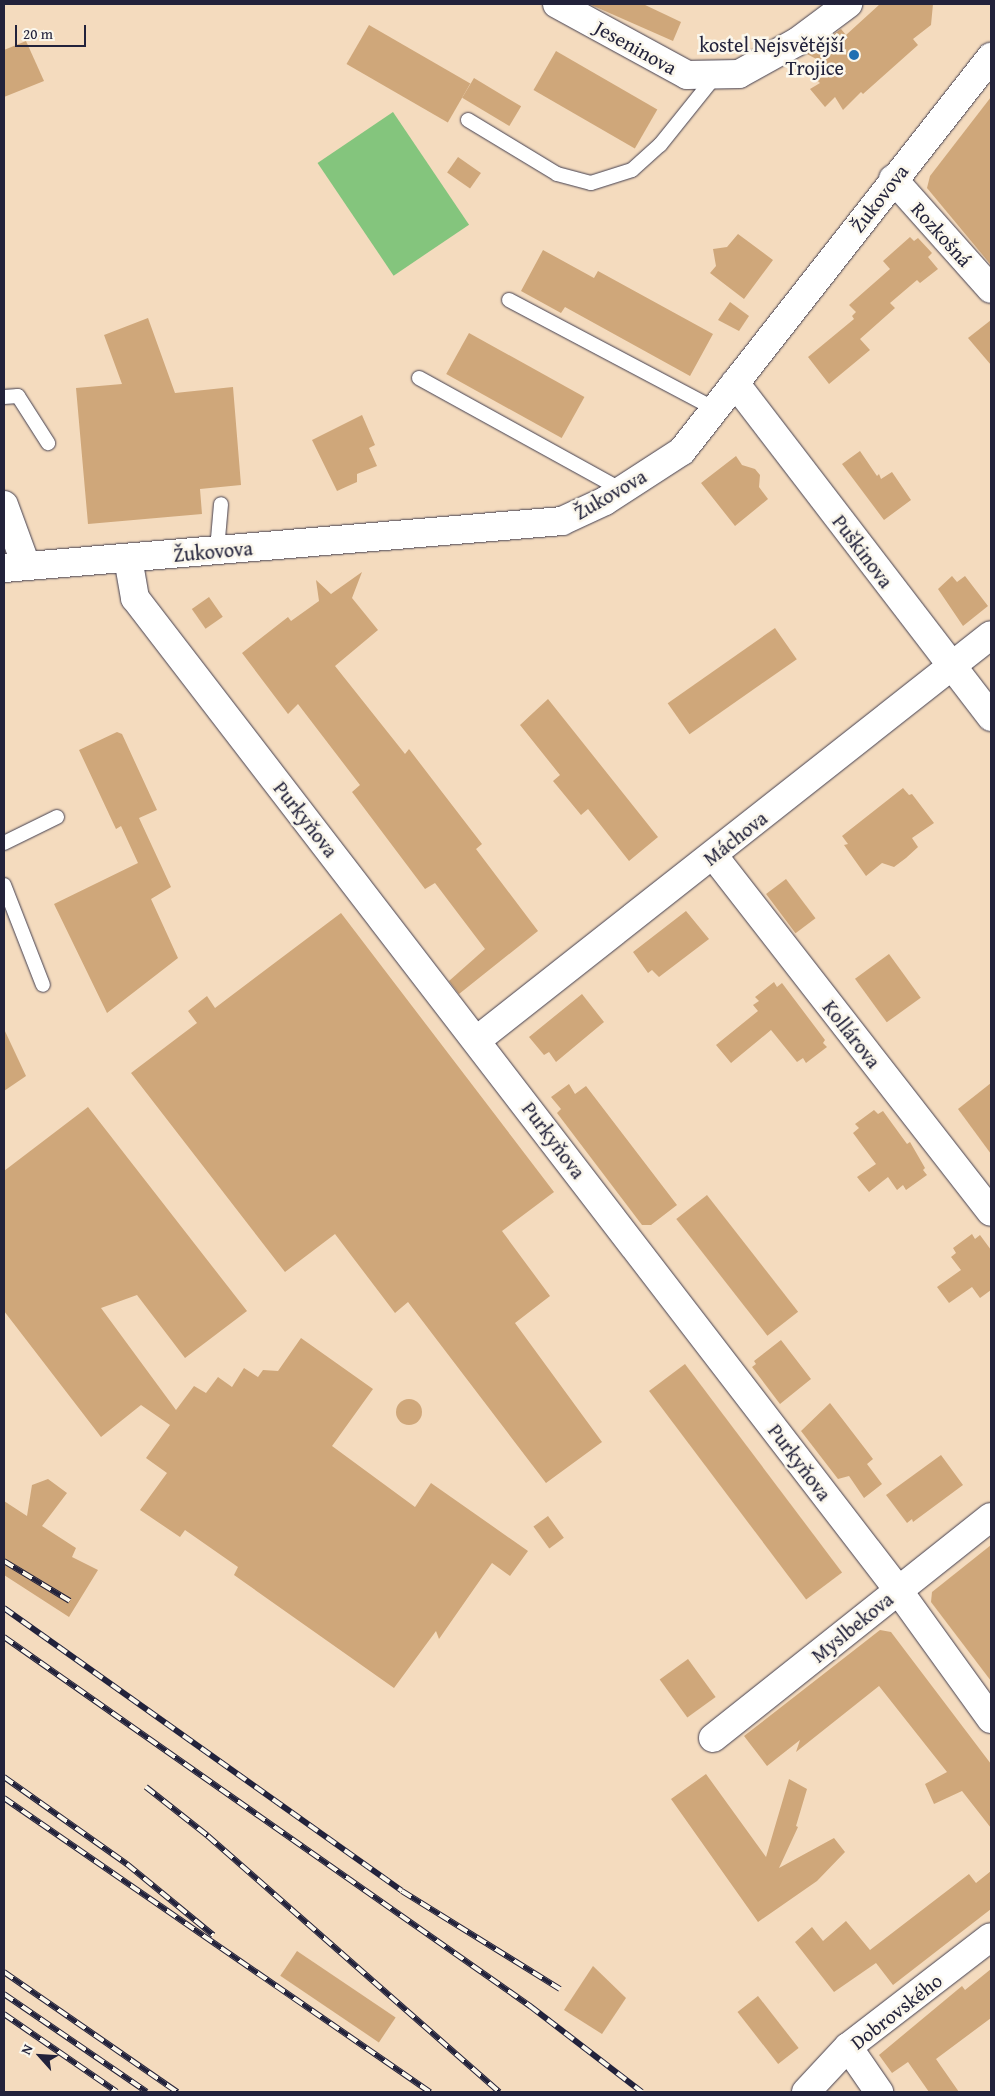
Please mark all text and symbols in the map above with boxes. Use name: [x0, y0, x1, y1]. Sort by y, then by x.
scale bar: [18, 15, 89, 47]
street label: Jeseninova: [591, 15, 681, 79]
text: 20 m: [23, 23, 53, 44]
place label: kostel Nejsvětější Trojice: [699, 32, 844, 79]
marker: kostel Nejsvětější Trojice: [848, 49, 860, 61]
street label: Žukovova: [845, 159, 913, 237]
street label: Rozkošná: [907, 197, 977, 271]
street label: Žukovova: [570, 464, 650, 524]
street label: Puškinova: [828, 510, 898, 592]
street label: Žukovova: [172, 536, 254, 566]
street label: Purkyňova: [269, 776, 343, 862]
street label: Máchova: [698, 806, 772, 870]
street label: Kollárova: [818, 995, 886, 1073]
street label: Purkyňova: [517, 1097, 591, 1183]
street label: Purkyňova: [763, 1419, 837, 1505]
street label: Myslbekova: [806, 1587, 898, 1667]
street label: Dobrovského: [846, 1968, 946, 2054]
north arrow: [15, 2031, 65, 2081]
text: N: [15, 2041, 38, 2058]

